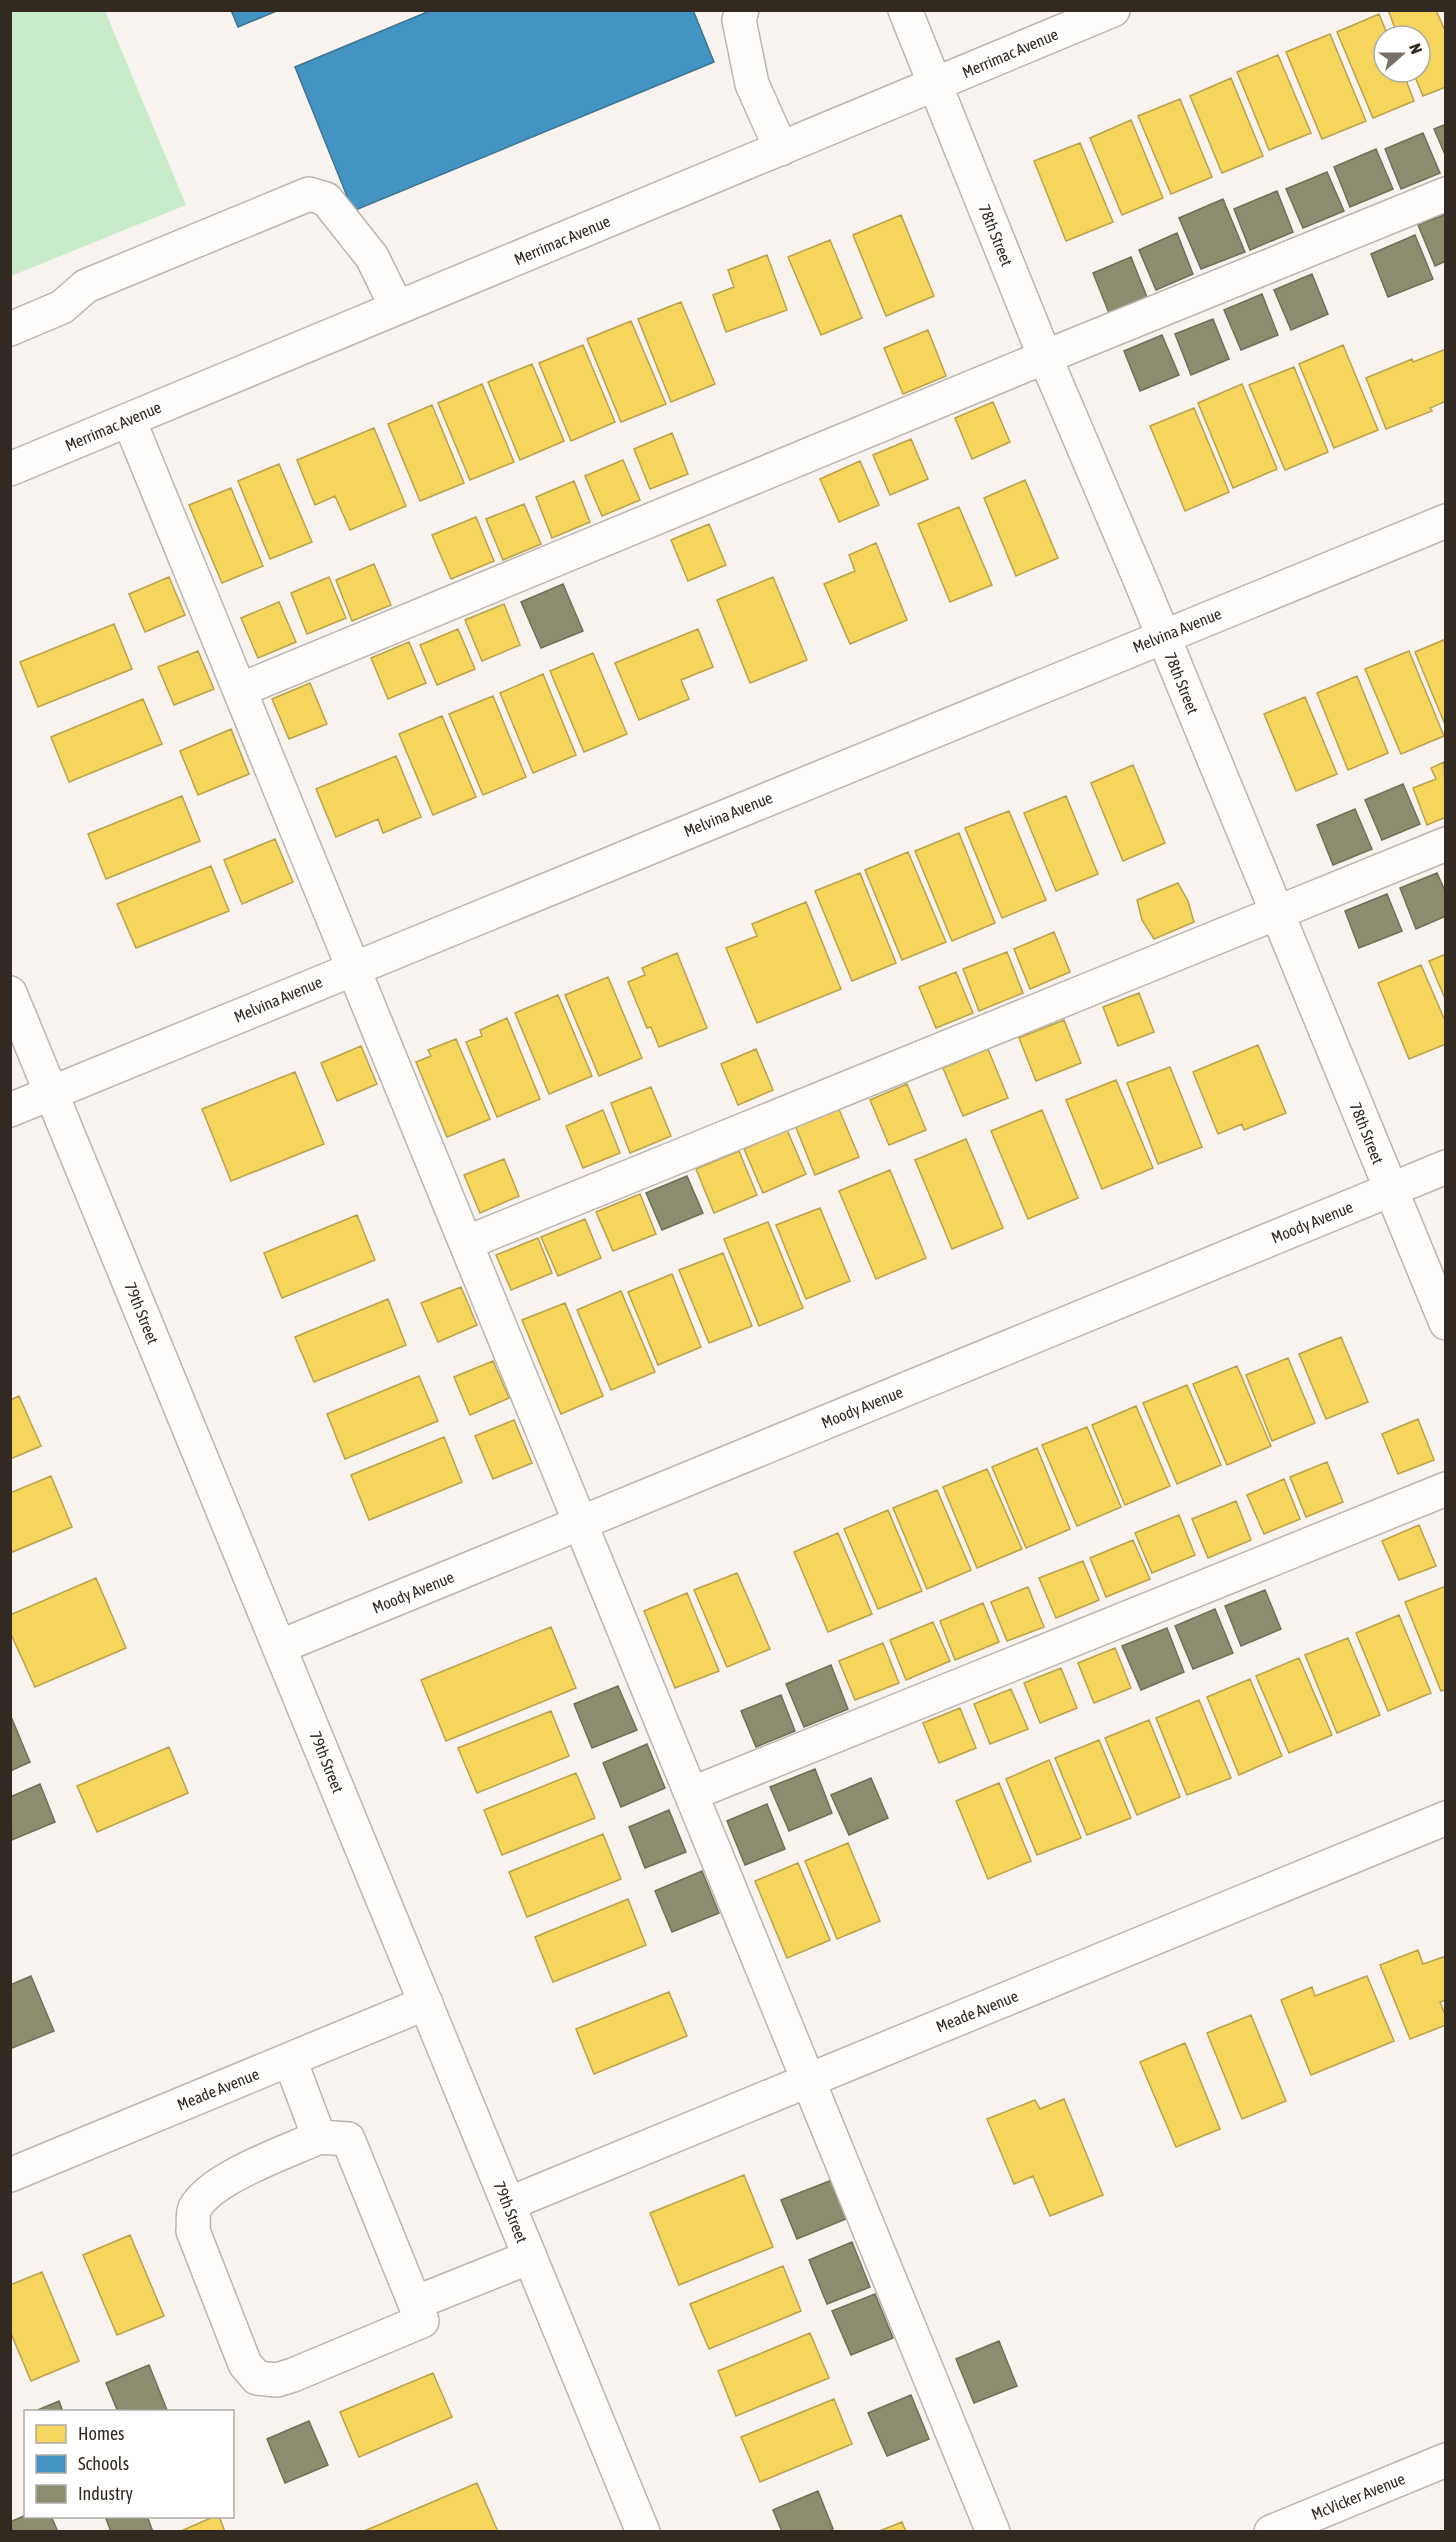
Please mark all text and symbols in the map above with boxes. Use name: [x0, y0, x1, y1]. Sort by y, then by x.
north arrow: [1372, 24, 1432, 84]
street label: Merrimac Avenue: [959, 25, 1061, 81]
text: N: [1406, 41, 1426, 56]
street label: 78th Street: [976, 202, 1017, 269]
street label: Merrimac Avenue: [511, 212, 613, 268]
street label: Merrimac Avenue: [62, 398, 164, 454]
street label: Melvina Avenue: [1130, 604, 1224, 656]
street label: 78th Street: [1162, 650, 1203, 717]
street label: Melvina Avenue: [681, 788, 775, 840]
street label: Melvina Avenue: [231, 972, 325, 1026]
street label: 78th Street: [1347, 1100, 1388, 1167]
street label: Moody Avenue: [1269, 1197, 1356, 1247]
street label: 79th Street: [122, 1280, 163, 1347]
street label: Moody Avenue: [819, 1382, 906, 1432]
street label: Moody Avenue: [370, 1567, 457, 1617]
street label: 79th Street: [307, 1729, 348, 1796]
street label: Meade Avenue: [933, 1986, 1021, 2036]
street label: Meade Avenue: [174, 2064, 262, 2114]
street label: 79th Street: [491, 2179, 532, 2246]
legend: [24, 2410, 234, 2518]
text: Homes: [78, 2423, 124, 2444]
text: Schools: [78, 2453, 129, 2474]
street label: McVicker Avenue: [1309, 2469, 1407, 2523]
text: Industry: [78, 2483, 133, 2504]

